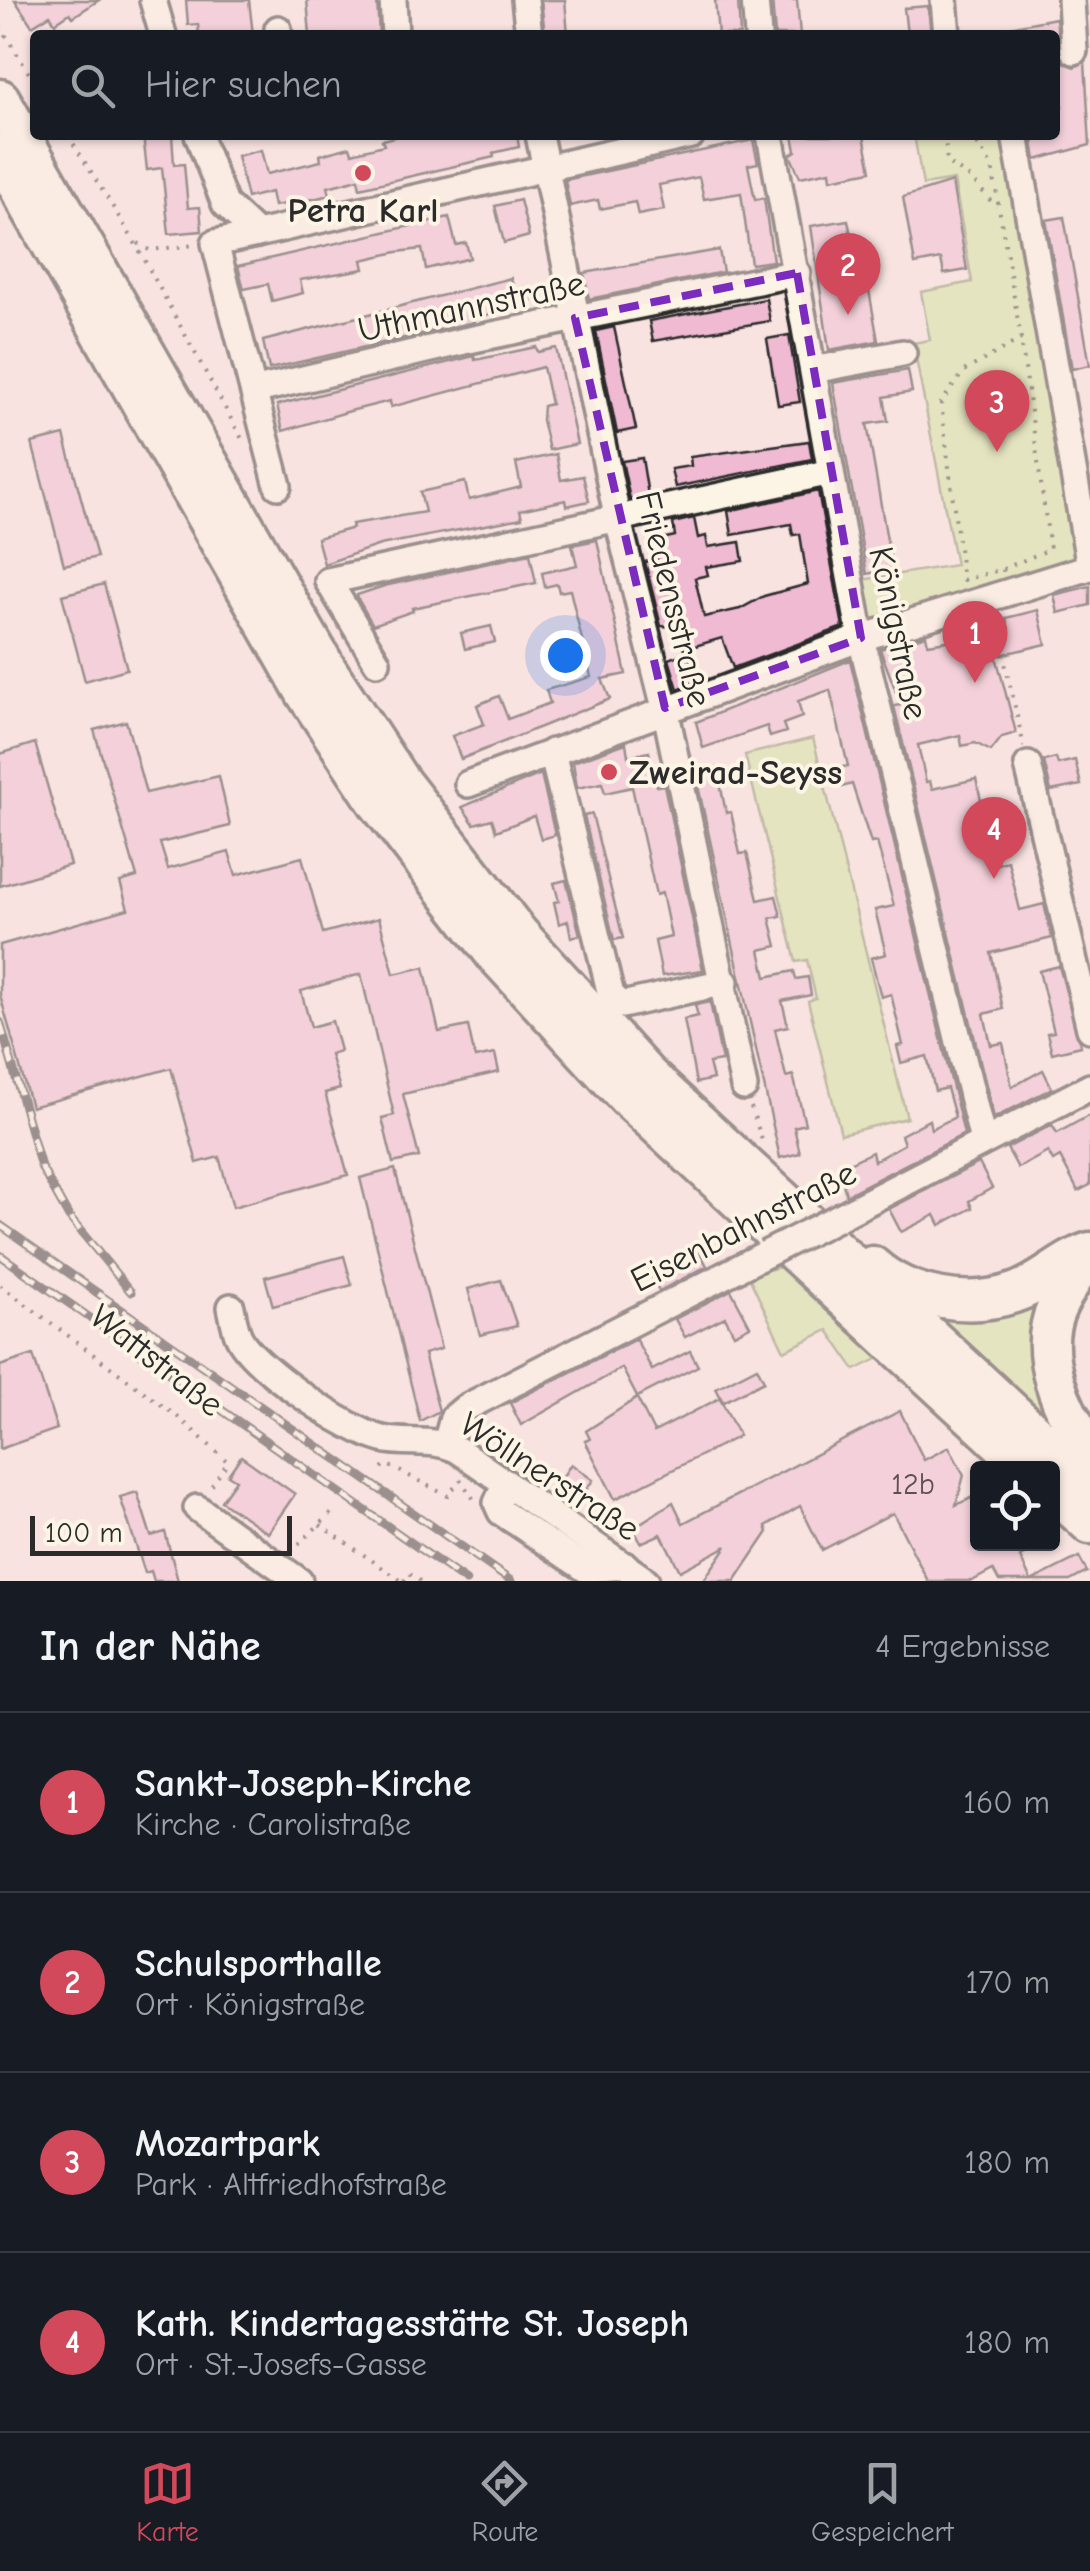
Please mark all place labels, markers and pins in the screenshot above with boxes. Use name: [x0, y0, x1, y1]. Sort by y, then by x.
marker: Petra Karl: [352, 162, 374, 184]
place label: Petra Karl: [287, 190, 439, 231]
pin: 2: [816, 232, 880, 315]
pin: 3: [964, 370, 1030, 452]
pin: 1: [942, 600, 1008, 683]
place label: Zweirad-Seyss: [629, 752, 842, 793]
marker: Zweirad-Seyss: [598, 761, 620, 783]
pin: 4: [962, 796, 1026, 879]

